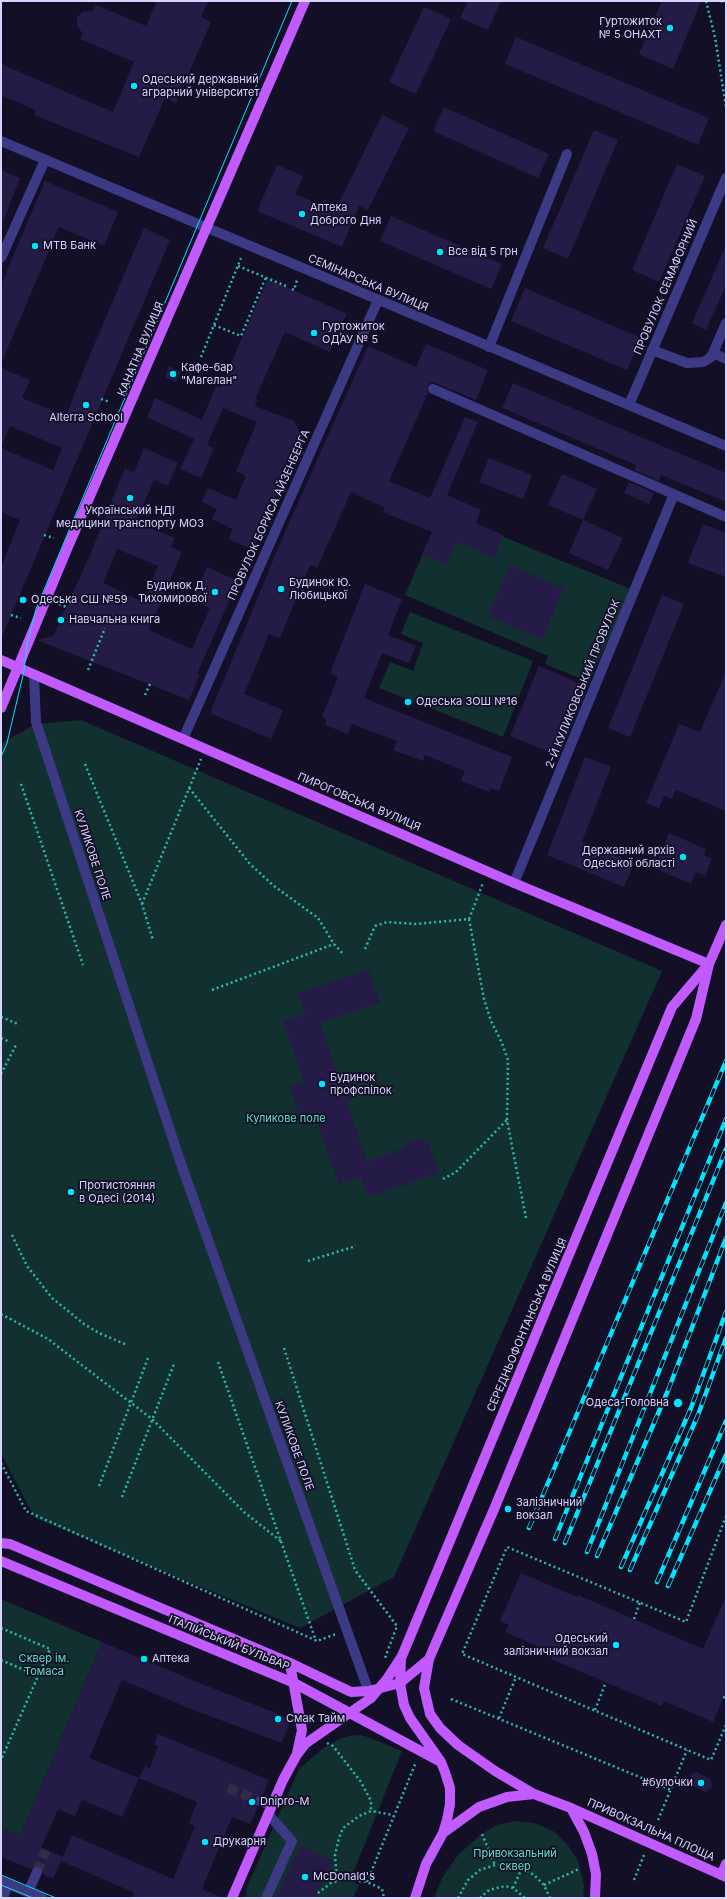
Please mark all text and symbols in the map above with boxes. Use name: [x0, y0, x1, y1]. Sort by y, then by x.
place label: Гуртожиток № 5 ОНАХТ: [599, 15, 662, 41]
marker: Гуртожиток № 5 ОНАХТ: [665, 23, 675, 33]
place label: Одеський державний аграрний університет: [142, 73, 259, 99]
marker: Одеський державний аграрний університет: [129, 81, 139, 91]
place label: Аптека Доброго Дня: [310, 201, 381, 227]
marker: Аптека Доброго Дня: [297, 209, 307, 219]
street label: ПРОВУЛОК СЕМАФОРНИЙ: [631, 217, 701, 357]
place label: МТВ Банк: [43, 239, 96, 253]
marker: МТВ Банк: [30, 241, 40, 251]
place label: Все від 5 грн: [448, 245, 518, 259]
marker: Все від 5 грн: [435, 247, 445, 257]
street label: СЕМІНАРСЬКА ВУЛИЦЯ: [306, 252, 430, 314]
street label: КАНАТНА ВУЛИЦЯ: [115, 300, 167, 398]
place label: Гуртожиток ОДАУ № 5: [322, 320, 385, 346]
marker: Гуртожиток ОДАУ № 5: [309, 328, 319, 338]
place label: Кафе-бар "Магелан": [181, 361, 237, 387]
marker: Кафе-бар "Магелан": [168, 369, 178, 379]
marker: Alterra School: [81, 400, 91, 410]
place label: Alterra School: [49, 411, 123, 425]
street label: ПРОВУЛОК БОРИСА АЙЗЕНБЕРГА: [225, 428, 313, 602]
marker: Український НДІ медицини транспорту МОЗ: [125, 493, 135, 503]
place label: Український НДІ медицини транспорту МОЗ: [56, 504, 204, 530]
place label: Будинок Ю. Любицької: [289, 576, 351, 602]
place label: Будинок Д. Тихомирової: [138, 579, 207, 605]
marker: Будинок Ю. Любицької: [276, 584, 286, 594]
marker: Будинок Д. Тихомирової: [210, 587, 220, 597]
place label: Одеська CШ №59: [31, 593, 128, 607]
marker: Одеська CШ №59: [18, 595, 28, 605]
street label: 2-Й КУЛИКОВСЬКИЙ ПРОВУЛОК: [543, 598, 623, 770]
place label: Навчальна книга: [69, 613, 160, 627]
marker: Навчальна книга: [56, 615, 66, 625]
place label: Одеська ЗОШ №16: [416, 695, 518, 709]
marker: Одеська ЗОШ №16: [403, 697, 413, 707]
street label: ПИРОГОВСЬКА ВУЛИЦЯ: [295, 770, 423, 834]
street label: КУЛИКОВЕ ПОЛЕ: [71, 808, 113, 902]
place label: Державний архів Одеської області: [582, 844, 675, 870]
marker: Державний архів Одеської області: [678, 852, 688, 862]
place label: Будинок профспілок: [330, 1071, 392, 1097]
marker: Будинок профспілок: [317, 1079, 327, 1089]
park label: Куликове поле: [246, 1112, 326, 1126]
place label: Протистояння в Одесі (2014): [79, 1179, 155, 1205]
marker: Протистояння в Одесі (2014): [66, 1187, 76, 1197]
street label: СЕРЕДНЬОФОНТАНСЬКА ВУЛИЦЯ: [484, 1236, 570, 1414]
place label: Одеса-Головна: [586, 1396, 669, 1410]
marker: Одеса-Головна: [672, 1397, 684, 1409]
street label: КУЛИКОВЕ ПОЛЕ: [272, 1399, 316, 1493]
place label: Залізничний вокзал: [516, 1496, 582, 1522]
marker: Залізничний вокзал: [503, 1504, 513, 1514]
street label: ІТАЛІЙСЬКИЙ БУЛЬВАР: [166, 1613, 292, 1673]
place label: Одеський залізничний вокзал: [504, 1632, 608, 1658]
marker: Одеський залізничний вокзал: [611, 1640, 621, 1650]
park label: Сквер ім. Томаса: [19, 1652, 69, 1678]
place label: Аптека: [152, 1652, 190, 1666]
marker: Аптека: [139, 1654, 149, 1664]
place label: Смак Тайм: [286, 1712, 345, 1726]
marker: Смак Тайм: [273, 1714, 283, 1724]
place label: #булочки: [642, 1776, 693, 1790]
marker: #булочки: [696, 1778, 706, 1788]
place label: Dnipro-M: [260, 1795, 309, 1809]
street label: ПРИВОКЗАЛЬНА ПЛОЩА: [585, 1796, 717, 1864]
marker: Dnipro-M: [247, 1797, 257, 1807]
place label: Друкарня: [213, 1835, 266, 1849]
marker: Друкарня: [200, 1837, 210, 1847]
park label: Привокзальний сквер: [473, 1847, 557, 1873]
place label: McDonald's: [313, 1870, 375, 1884]
marker: McDonald's: [300, 1872, 310, 1882]

